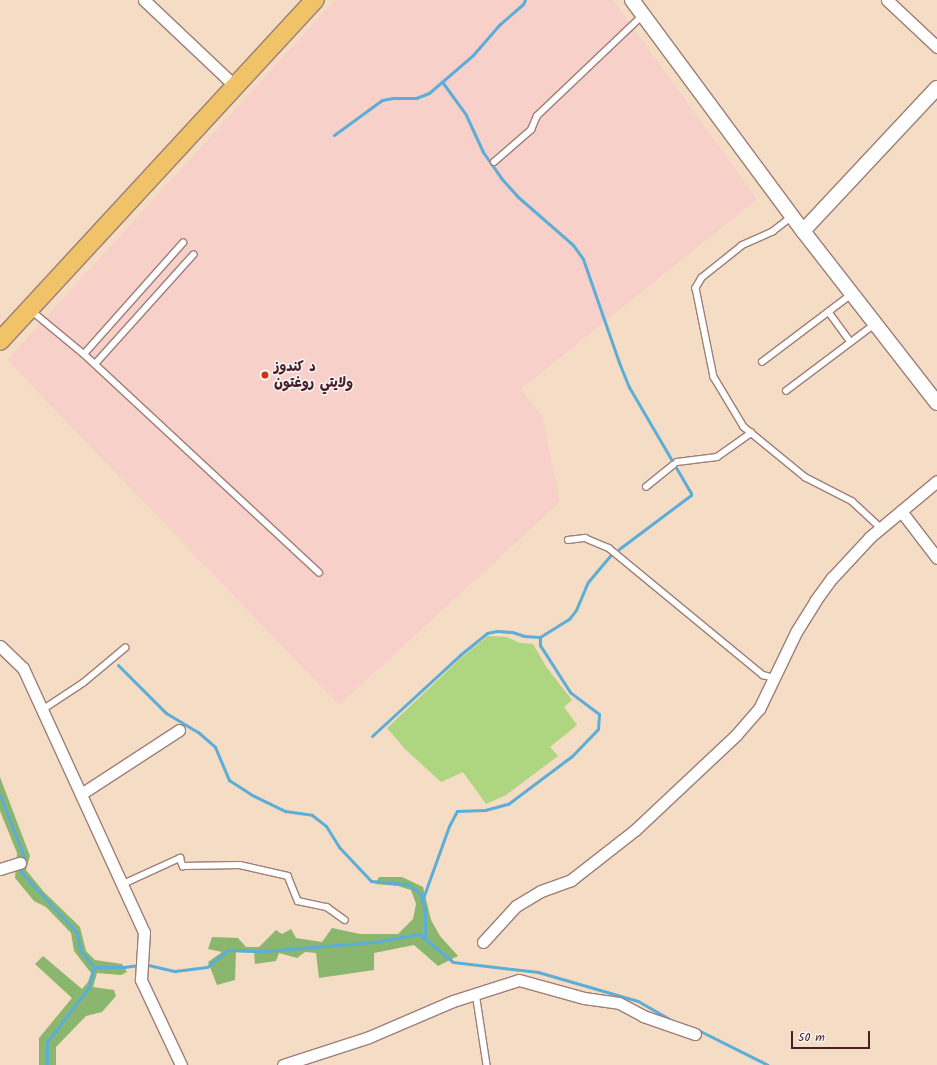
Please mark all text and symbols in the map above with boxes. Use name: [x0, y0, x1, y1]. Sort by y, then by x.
place label: د کندوز ولایتي روغتون: [274, 359, 353, 392]
marker: د کندوز ولایتي روغتون: [259, 369, 271, 381]
scale bar: [793, 1023, 872, 1049]
text: 50 m: [798, 1028, 825, 1047]

